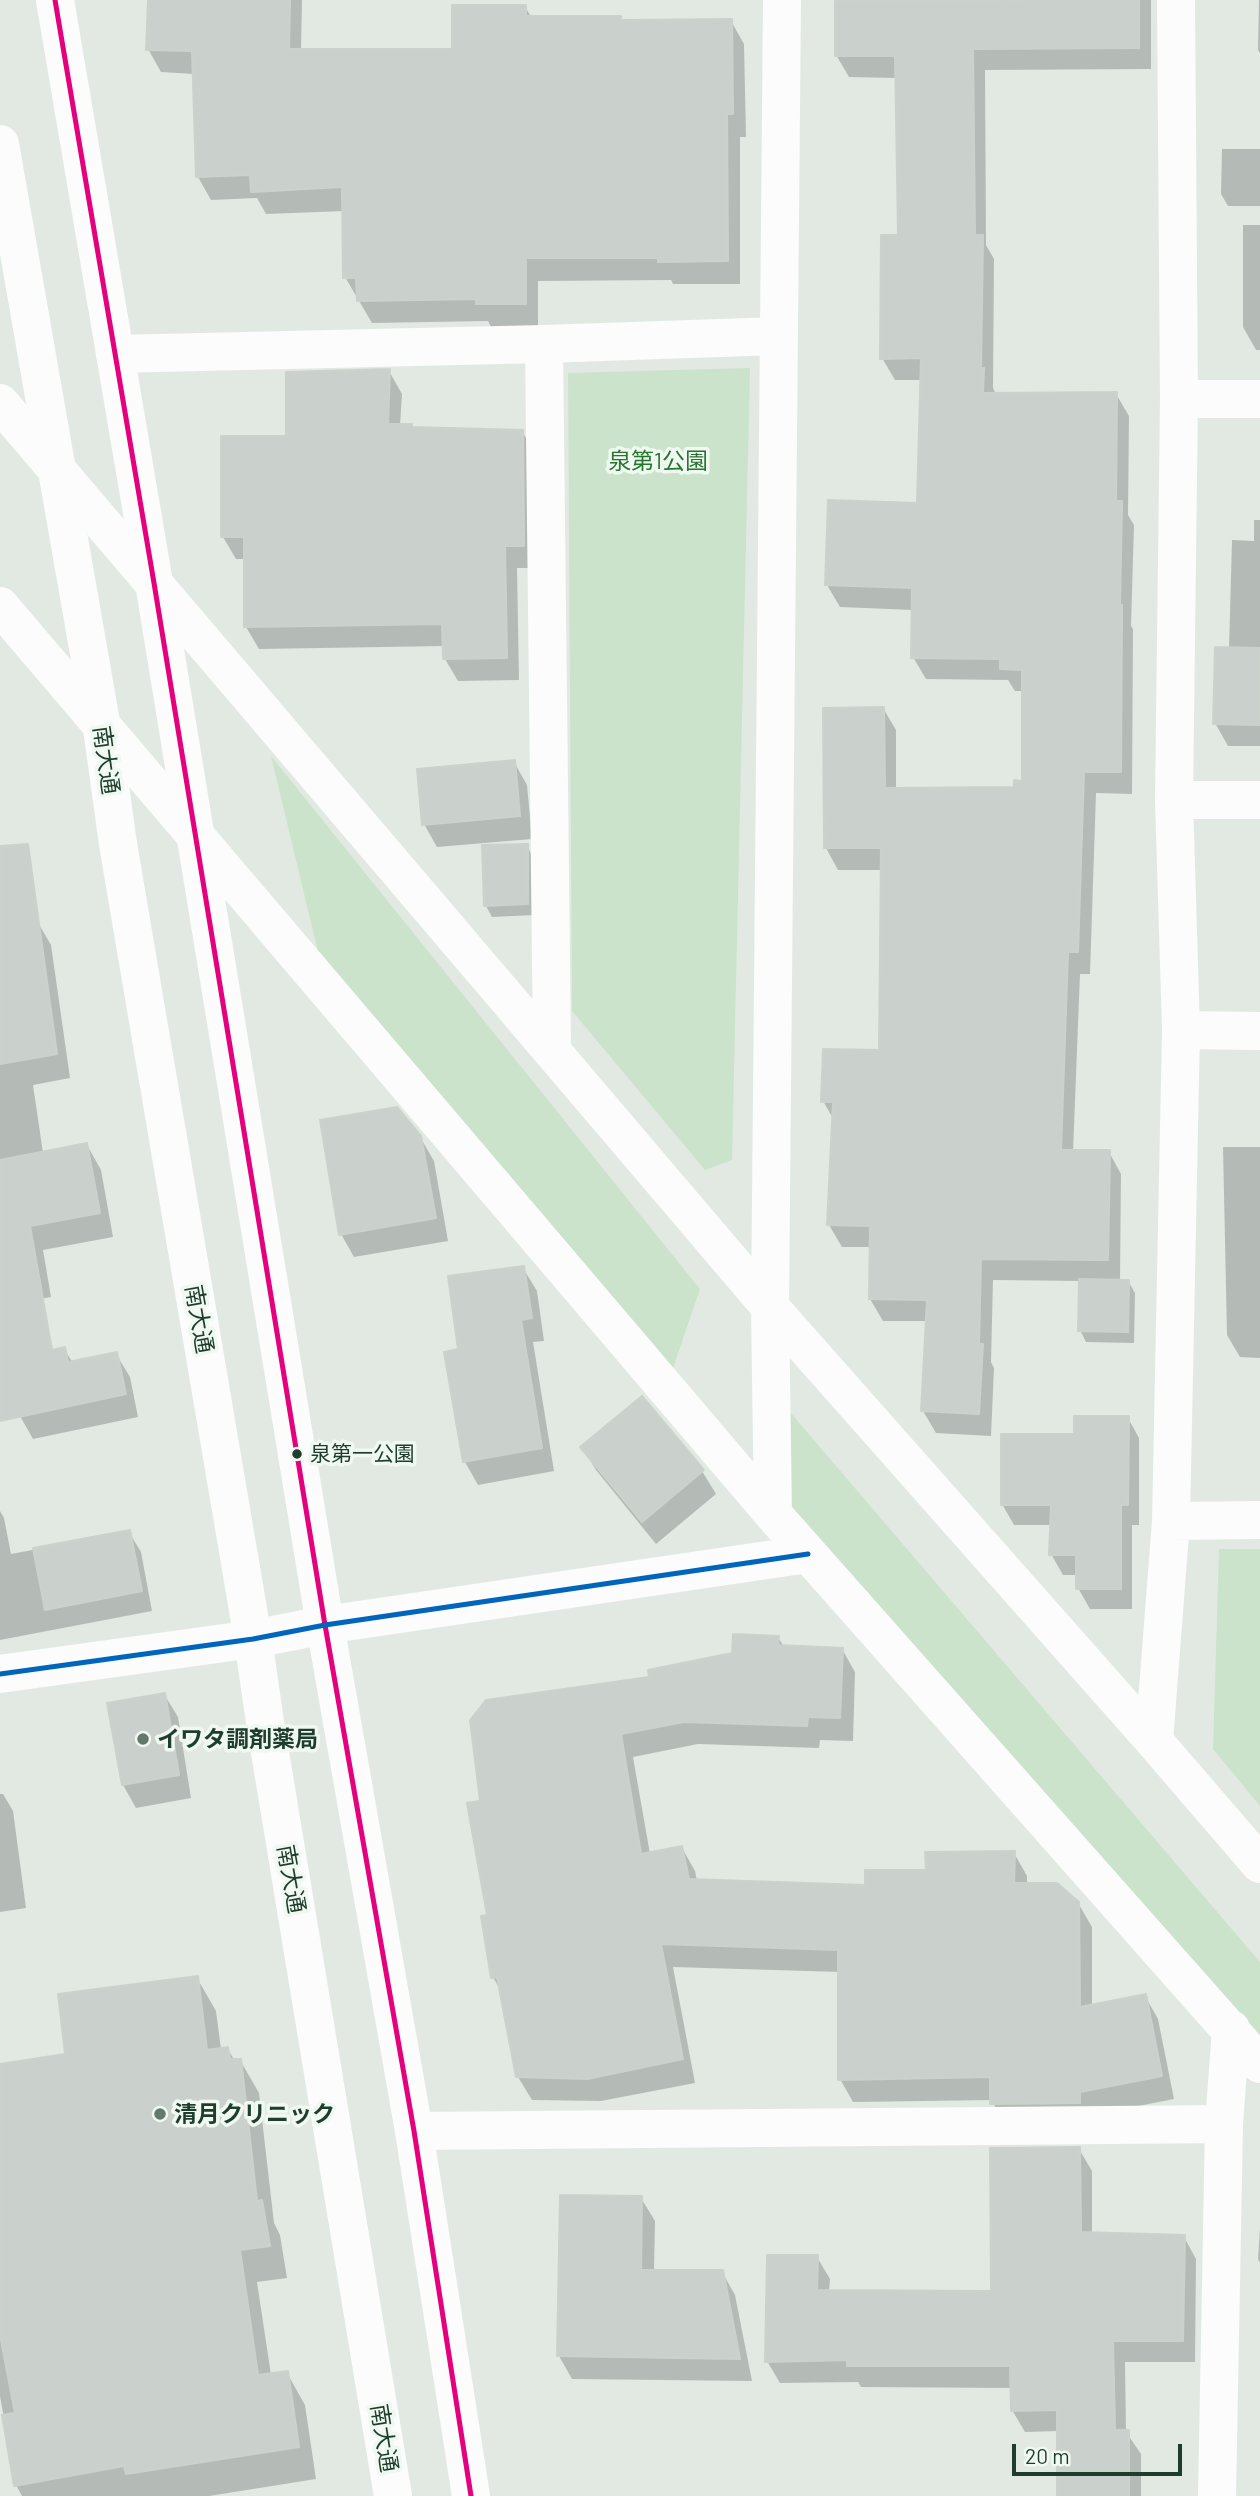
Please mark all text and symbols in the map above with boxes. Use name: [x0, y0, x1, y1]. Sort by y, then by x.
park label: 泉第1公園: [608, 447, 708, 475]
street label: 南大通: [88, 724, 124, 796]
street label: 南大通: [179, 1283, 219, 1355]
place label: 泉第一公園: [310, 1441, 415, 1467]
marker: 泉第一公園: [290, 1447, 304, 1461]
place label: イワタ調剤薬局: [157, 1725, 318, 1753]
marker: イワタ調剤薬局: [135, 1731, 151, 1747]
street label: 南大通: [271, 1843, 311, 1915]
place label: 清月クリニック: [174, 2100, 335, 2128]
marker: 清月クリニック: [152, 2106, 168, 2122]
street label: 南大通: [365, 2402, 403, 2474]
scale bar: [1015, 2430, 1185, 2474]
text: 20 m: [1025, 2443, 1070, 2468]

